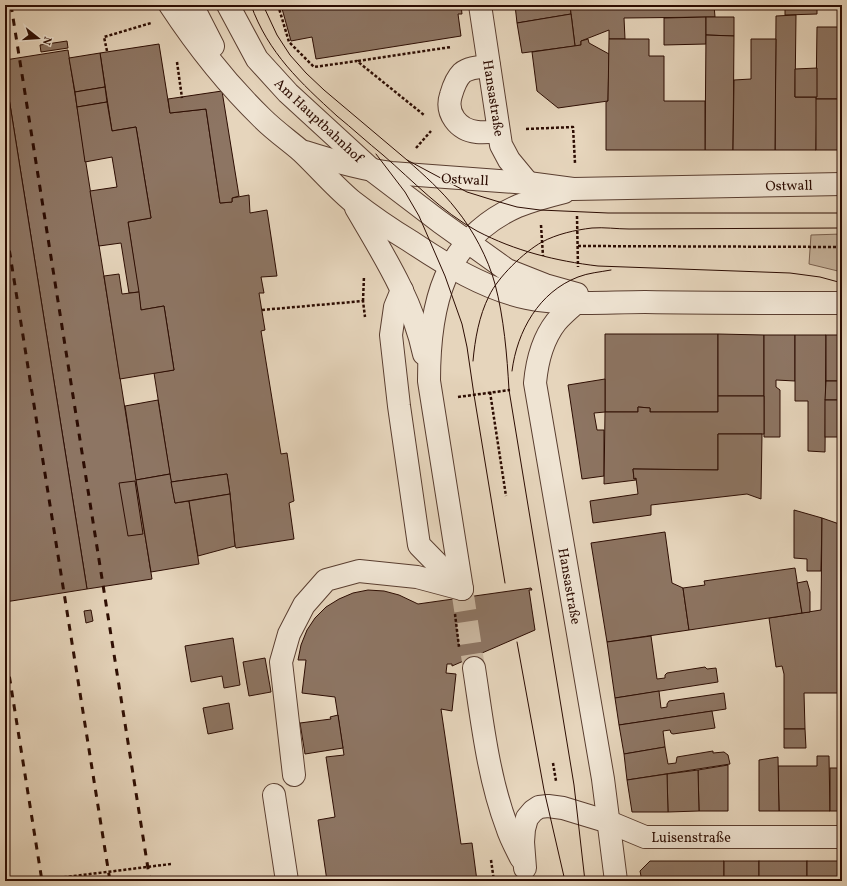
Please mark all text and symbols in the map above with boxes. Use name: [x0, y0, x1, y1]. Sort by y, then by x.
north arrow: [18, 18, 58, 58]
text: N: [38, 34, 54, 47]
street label: Hansastraße: [477, 58, 508, 138]
street label: Am Hauptbahnhof: [269, 75, 368, 168]
street label: Ostwall: [441, 170, 489, 191]
street label: Ostwall: [765, 177, 813, 196]
street label: Hansastraße: [552, 546, 585, 626]
street label: Luisenstraße: [651, 829, 731, 848]

